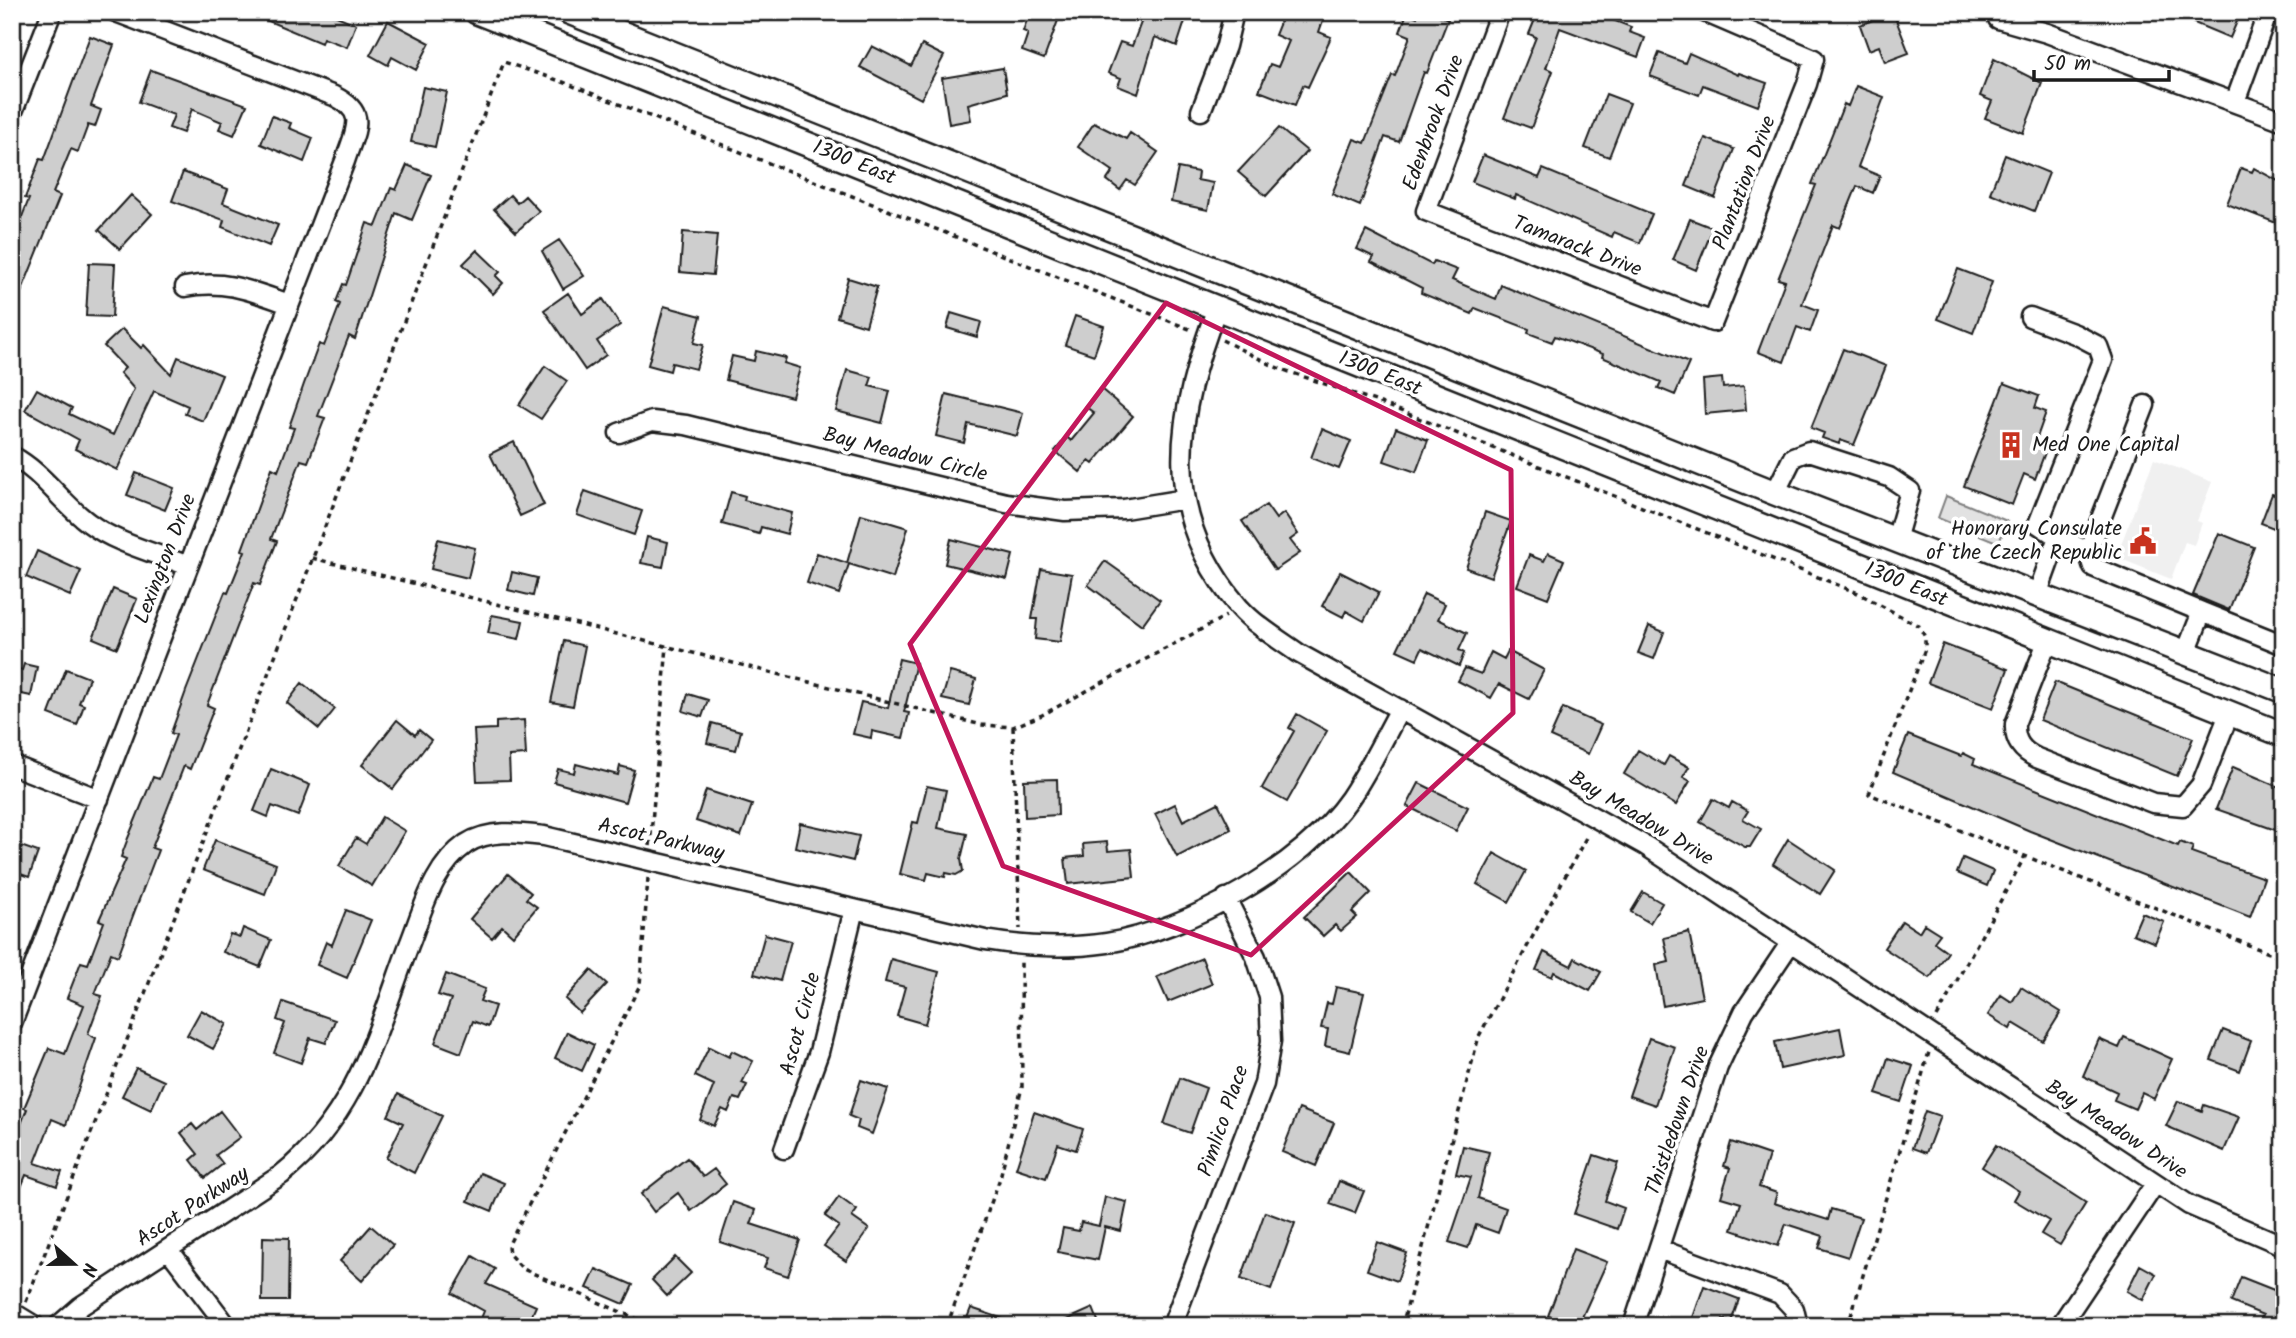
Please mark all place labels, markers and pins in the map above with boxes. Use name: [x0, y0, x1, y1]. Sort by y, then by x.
place label: Med One Capital: [2032, 429, 2179, 462]
building icon: Med One Capital: [1996, 430, 2026, 460]
place label: Honorary Consulate of the Czech Republic: [1926, 513, 2123, 570]
public building icon: Honorary Consulate of the Czech Republic: [2128, 526, 2158, 556]

